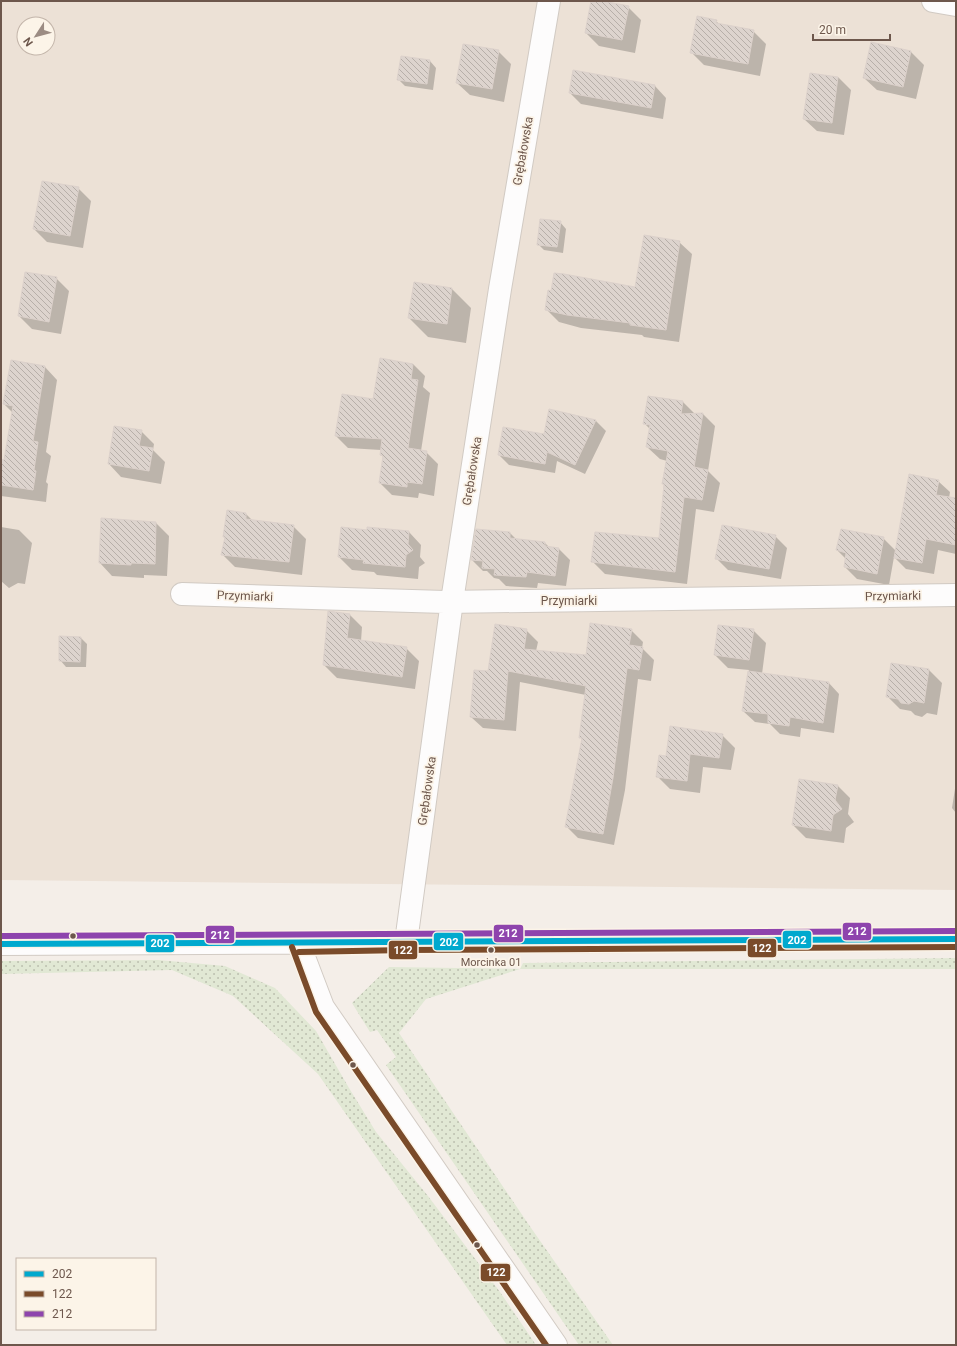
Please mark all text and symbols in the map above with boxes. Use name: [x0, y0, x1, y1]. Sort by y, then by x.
north arrow: [16, 16, 56, 56]
scale bar: [813, 16, 890, 42]
text: 20 m: [819, 23, 846, 37]
text: N: [21, 34, 36, 49]
street label: Grębałowska: [510, 115, 536, 187]
street label: Grębałowska: [460, 435, 484, 507]
street label: Przymiarki: [217, 588, 273, 604]
street label: Przymiarki: [865, 589, 921, 603]
street label: Przymiarki: [541, 594, 597, 608]
street label: Grębałowska: [415, 756, 439, 826]
line badge: 212: [842, 922, 872, 941]
line badge: 212: [493, 924, 524, 943]
line badge: 212: [205, 925, 235, 944]
text: 212: [848, 925, 866, 938]
text: 212: [499, 927, 517, 940]
text: 212: [211, 929, 229, 942]
line badge: 202: [782, 930, 812, 949]
unlabelled marker: [68, 931, 78, 941]
line badge: 202: [433, 932, 464, 951]
line badge: 202: [145, 934, 175, 953]
text: 202: [788, 934, 806, 947]
text: 202: [440, 936, 458, 949]
text: 202: [151, 937, 169, 950]
line badge: 122: [747, 938, 777, 958]
line badge: 122: [388, 940, 418, 960]
text: 122: [753, 942, 771, 955]
text: 122: [394, 944, 412, 957]
marker: Morcinka 01: [486, 945, 496, 955]
place label: Morcinka 01: [461, 956, 521, 969]
unlabelled marker: [348, 1060, 358, 1070]
unlabelled marker: [472, 1240, 482, 1250]
legend: [16, 1258, 156, 1330]
line badge: 122: [480, 1263, 511, 1282]
text: 122: [487, 1266, 505, 1279]
text: 202: [52, 1267, 72, 1281]
text: 122: [52, 1287, 72, 1301]
text: 212: [52, 1307, 72, 1321]

